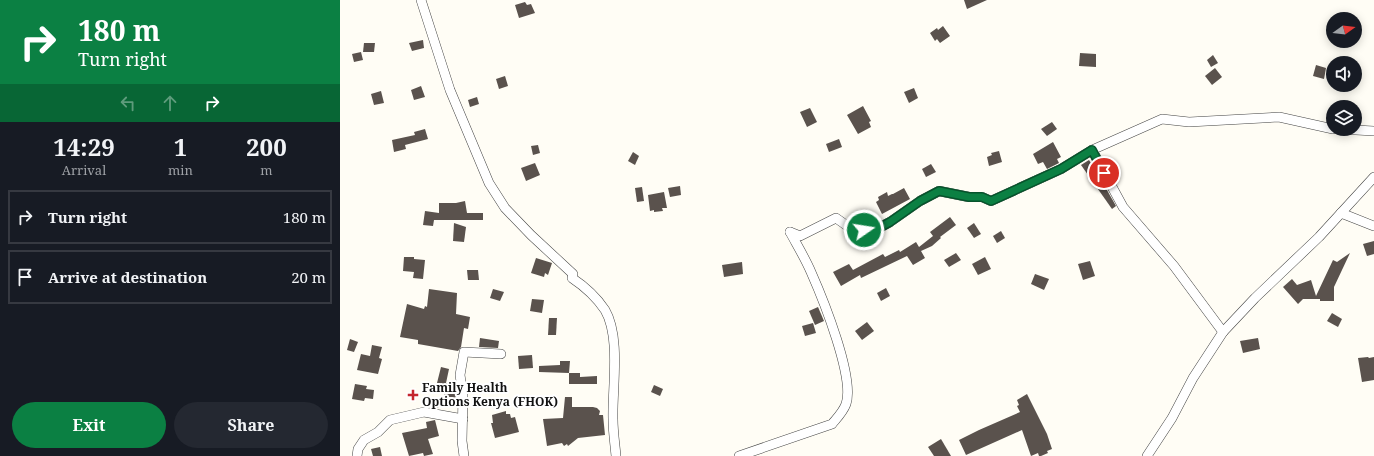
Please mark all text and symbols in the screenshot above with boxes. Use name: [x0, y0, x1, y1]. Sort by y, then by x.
text: 180 m: [78, 11, 160, 49]
north arrow: [1326, 12, 1362, 48]
map controls: [1326, 12, 1362, 136]
icon: right: [12, 16, 64, 68]
text: Turn right: [78, 47, 167, 71]
button: sound: [1326, 56, 1362, 92]
icon: left: [117, 92, 139, 114]
icon: ahead: [159, 92, 181, 114]
icon: right: [201, 92, 223, 114]
button: layers: [1326, 100, 1362, 136]
text: 14:29: [53, 130, 115, 163]
text: 1: [174, 130, 187, 163]
text: 200: [246, 130, 287, 163]
pin: [1087, 156, 1121, 190]
text: Arrival: [62, 161, 106, 179]
text: min: [168, 161, 193, 179]
text: m: [260, 161, 273, 179]
icon: arrive: [1093, 162, 1115, 184]
icon: right: [14, 206, 36, 228]
text: Turn right: [48, 207, 127, 227]
text: 180 m: [283, 207, 326, 227]
position arrow: [843, 209, 885, 251]
icon: arrive: [14, 266, 36, 288]
text: Arrive at destination: [48, 267, 207, 287]
text: 20 m: [291, 267, 326, 287]
place label: Family Health Options Kenya (FHOK): [422, 379, 558, 410]
marker: Family Health Options Kenya (FHOK): [407, 389, 419, 401]
button: Exit: [12, 402, 166, 448]
button: Share: [174, 402, 328, 448]

